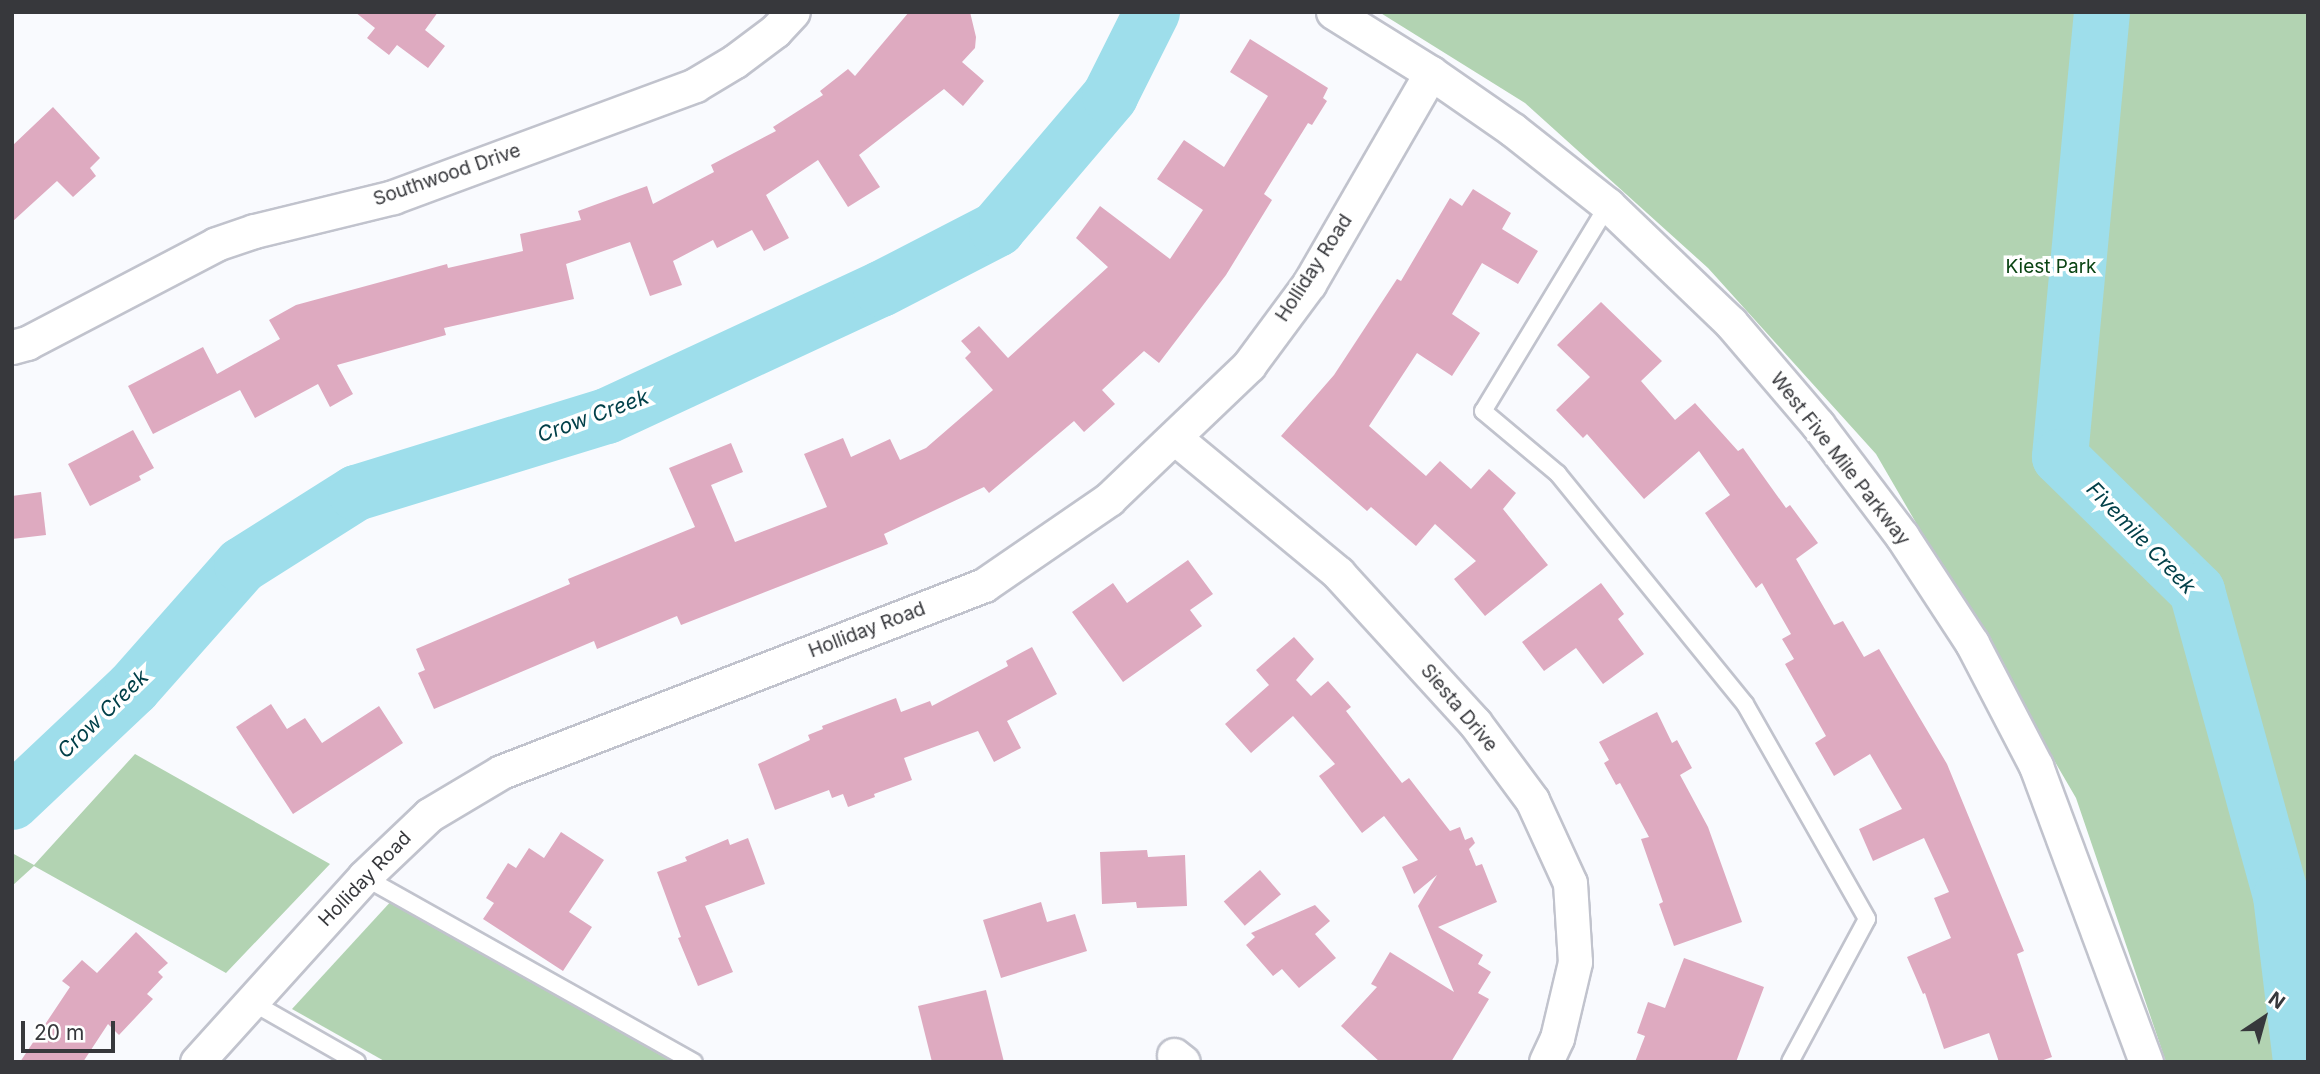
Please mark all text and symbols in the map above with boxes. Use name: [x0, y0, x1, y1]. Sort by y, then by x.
street label: Southwood Drive: [370, 139, 524, 211]
street label: Holliday Road: [1271, 210, 1357, 326]
park label: Kiest Park: [2005, 256, 2097, 278]
street label: West Five Mile Parkway: [1765, 368, 1915, 550]
water label: Crow Creek: [534, 384, 652, 448]
water label: Fivemile Creek: [2081, 477, 2201, 599]
street label: Holliday Road: [805, 597, 929, 663]
street label: Siesta Drive: [1416, 660, 1502, 756]
water label: Crow Creek: [52, 664, 154, 764]
street label: Holliday Road: [314, 827, 416, 931]
north arrow: [2229, 983, 2299, 1053]
text: N: [2264, 987, 2289, 1014]
scale bar: [24, 1007, 119, 1052]
text: 20 m: [34, 1020, 84, 1045]

